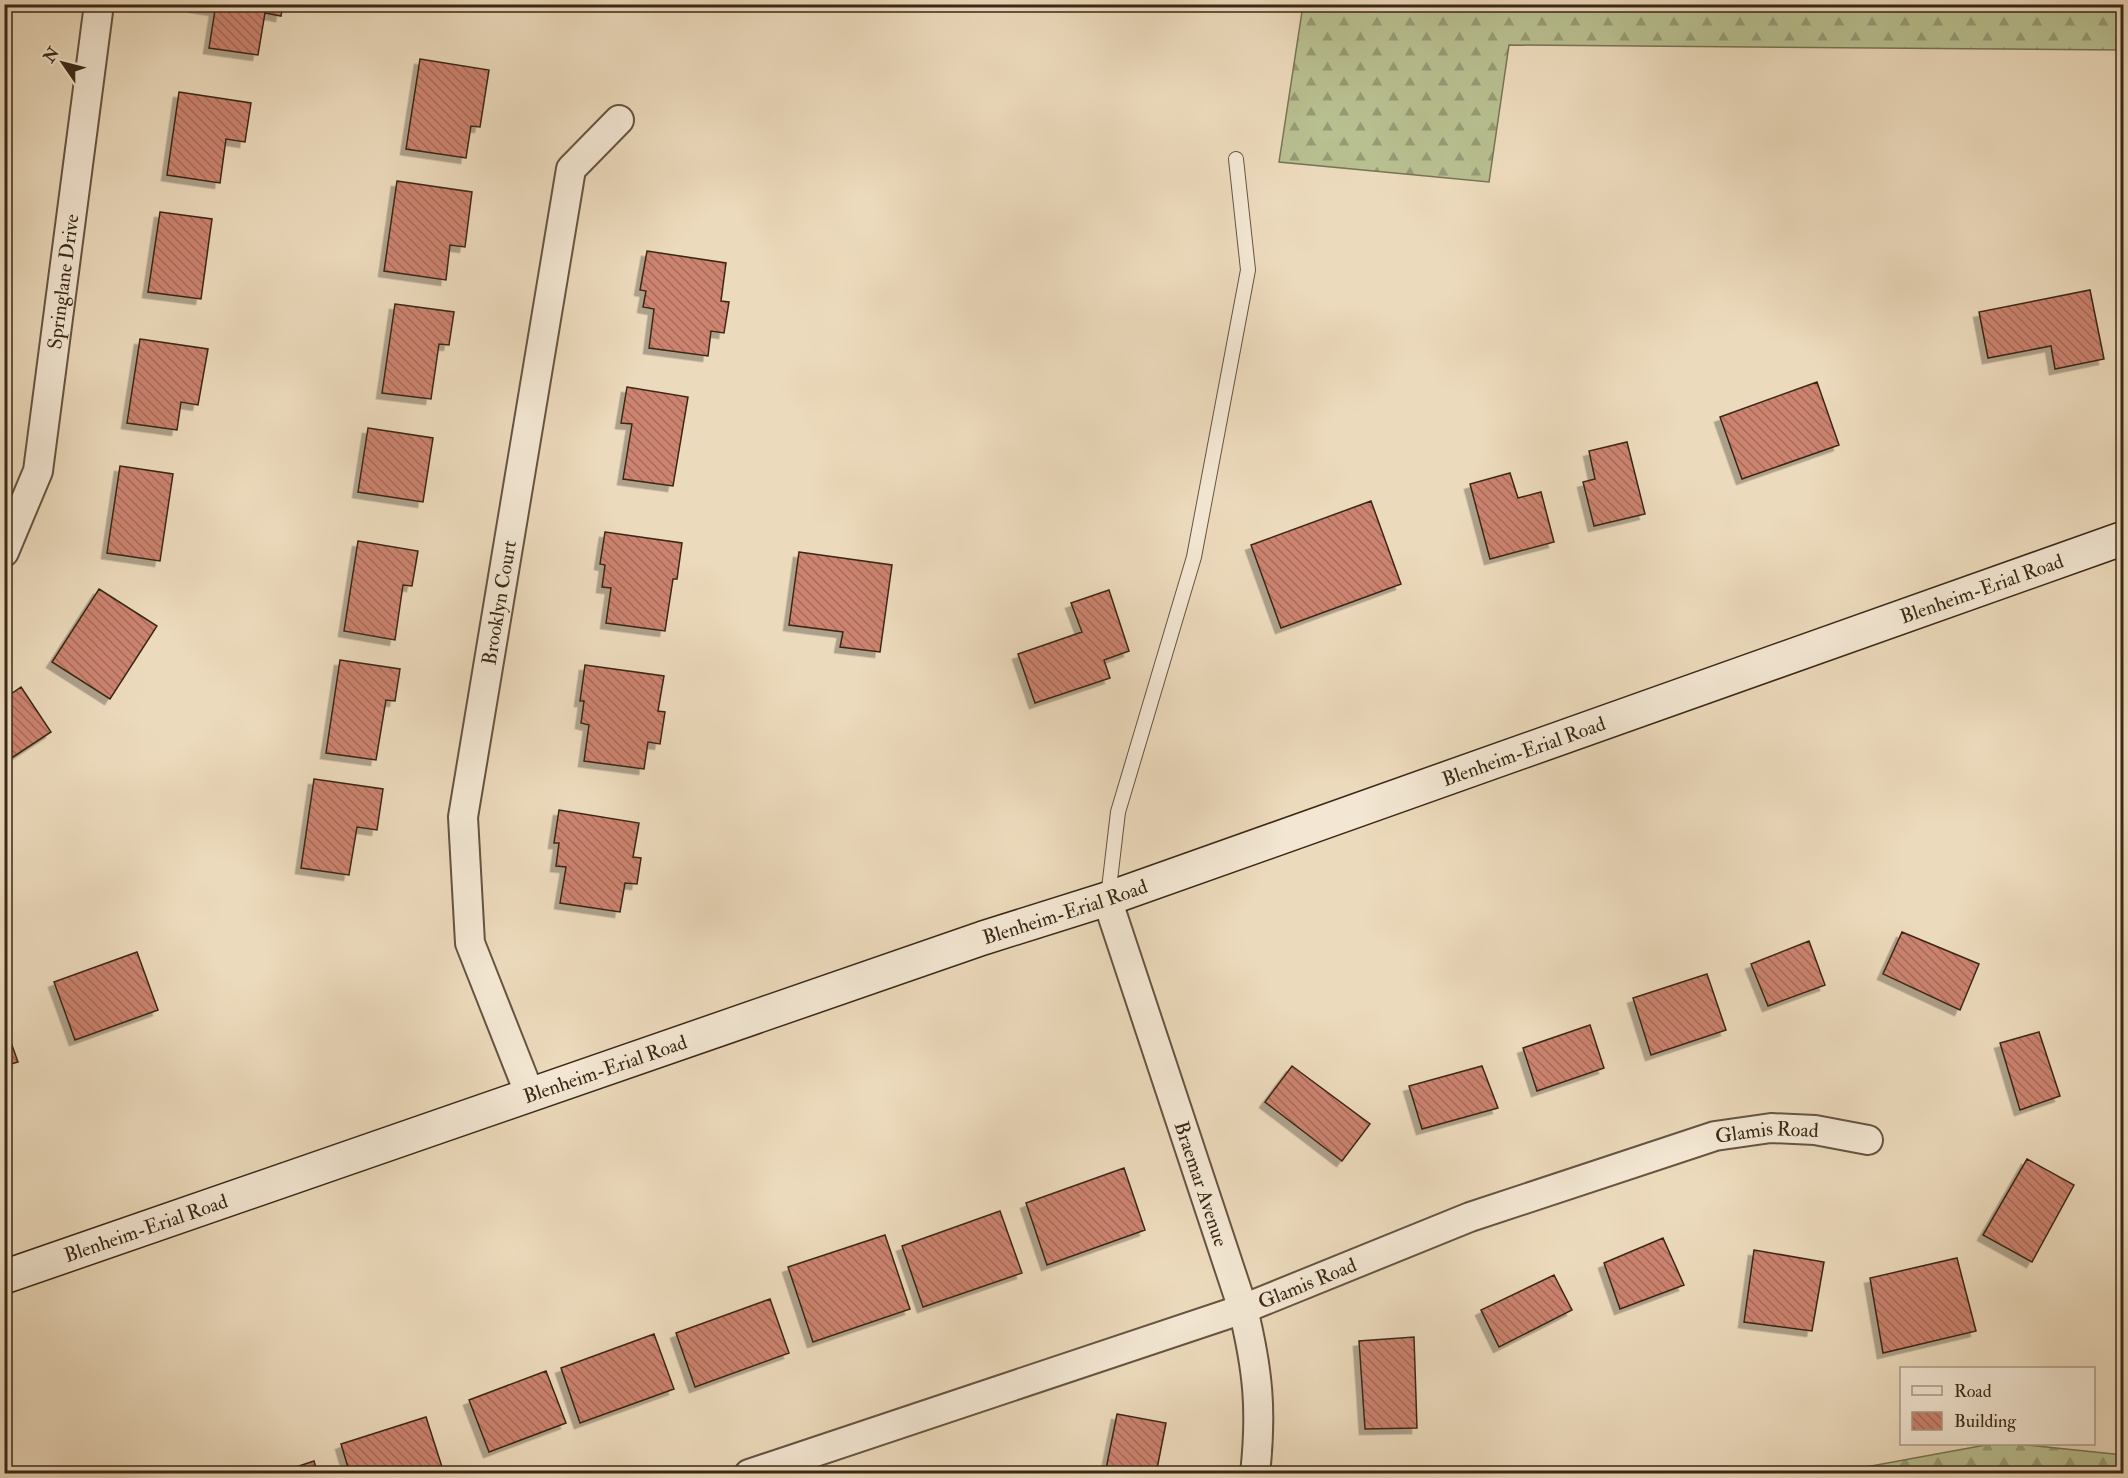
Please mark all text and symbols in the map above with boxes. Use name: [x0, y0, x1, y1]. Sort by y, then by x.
north arrow: [33, 33, 93, 93]
text: N: [39, 43, 64, 67]
street label: Springlane Drive: [42, 212, 84, 351]
street label: Brooklyn Court: [477, 538, 522, 667]
street label: Blenheim-Erial Road: [1897, 549, 2067, 630]
street label: Blenheim-Erial Road: [1439, 711, 1609, 792]
street label: Blenheim-Erial Road: [980, 874, 1151, 950]
street label: Blenheim-Erial Road: [520, 1029, 690, 1109]
street label: Glamis Road: [1714, 1116, 1819, 1149]
street label: Braemar Avenue: [1169, 1118, 1233, 1250]
street label: Blenheim-Erial Road: [61, 1188, 231, 1268]
street label: Glamis Road: [1254, 1252, 1360, 1315]
legend: [1900, 1367, 2095, 1445]
text: Road: [1954, 1380, 1992, 1403]
text: Building: [1954, 1410, 2017, 1433]

